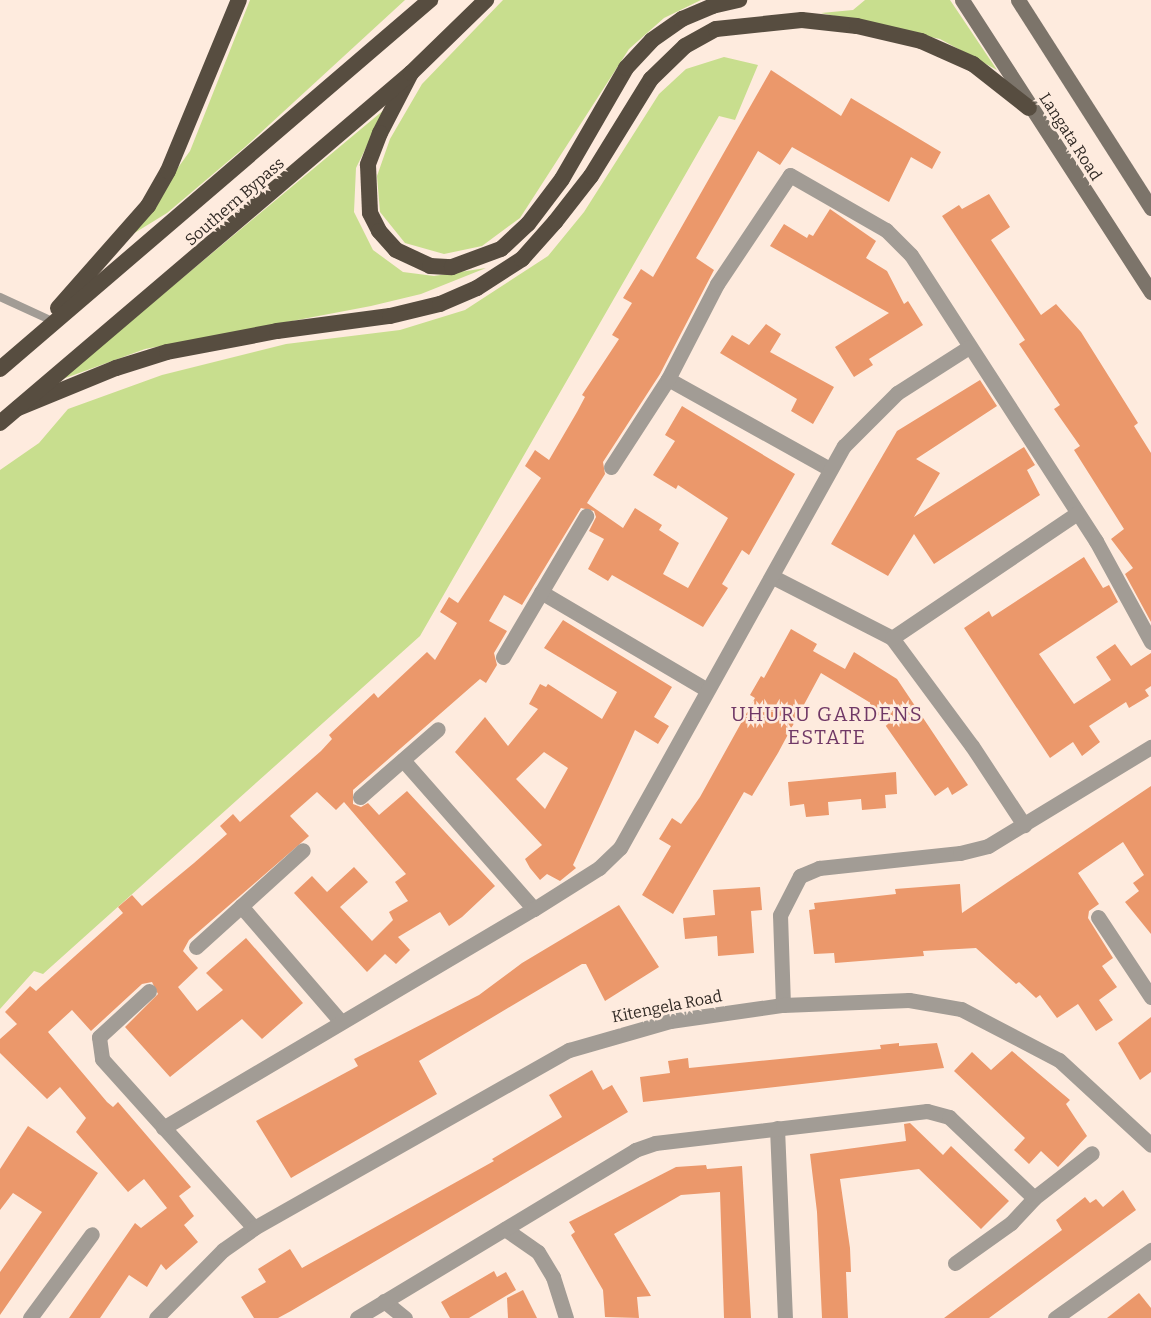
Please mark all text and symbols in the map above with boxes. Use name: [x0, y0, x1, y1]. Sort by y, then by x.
street label: Langata Road: [1035, 90, 1105, 184]
street label: Southern Bypass: [182, 154, 288, 250]
district label: UHURU GARDENS ESTATE: [731, 702, 923, 749]
street label: Kitengela Road: [610, 987, 724, 1027]

